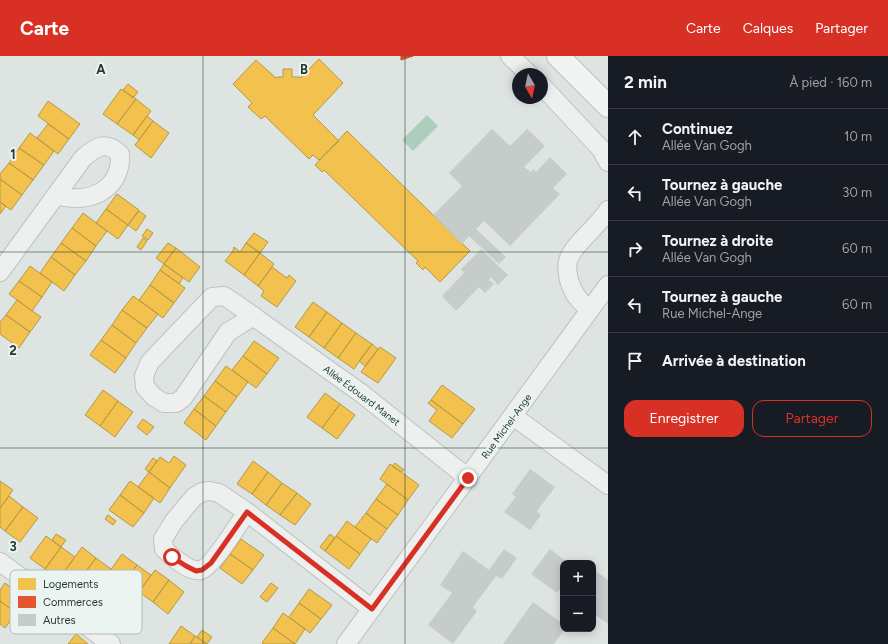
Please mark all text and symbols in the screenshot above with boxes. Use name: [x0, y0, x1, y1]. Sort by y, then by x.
text: Carte: [20, 17, 69, 40]
text: Carte: [686, 20, 721, 37]
text: Calques: [743, 20, 793, 37]
text: Partager: [815, 20, 868, 37]
text: A: [96, 62, 106, 77]
text: B: [300, 62, 308, 77]
north arrow: [512, 68, 548, 104]
text: 2 min: [624, 72, 667, 92]
text: À pied · 160 m: [790, 75, 872, 90]
text: Continuez: [662, 120, 733, 138]
icon: ahead: [624, 126, 646, 148]
text: 10 m: [844, 129, 872, 144]
text: Allée Van Gogh: [662, 138, 752, 153]
text: 1: [10, 147, 16, 162]
text: Tournez à gauche: [662, 176, 782, 194]
icon: left: [624, 182, 646, 204]
text: 30 m: [842, 185, 872, 200]
text: Allée Van Gogh: [662, 194, 752, 209]
text: Tournez à droite: [662, 232, 773, 250]
icon: right: [624, 238, 646, 260]
text: 60 m: [842, 241, 872, 256]
text: Allée Van Gogh: [662, 250, 752, 265]
text: Tournez à gauche: [662, 288, 782, 306]
icon: left: [624, 294, 646, 316]
text: 60 m: [842, 297, 872, 312]
text: Rue Michel-Ange: [662, 306, 762, 321]
text: 2: [9, 343, 17, 358]
icon: arrive: [624, 350, 646, 372]
text: Arrivée à destination: [662, 352, 806, 370]
street label: Allée Édouard Manet: [321, 362, 403, 429]
street label: Rue Michel-Ange: [478, 391, 535, 461]
button: Enregistrer: [624, 400, 744, 437]
button: Partager: [752, 400, 872, 437]
route end: [459, 469, 477, 487]
text: 3: [9, 539, 17, 554]
route start: [163, 548, 181, 566]
map controls: [560, 560, 596, 632]
button: +: [560, 560, 596, 596]
legend: [10, 570, 142, 634]
text: Logements: [43, 578, 98, 591]
text: Commerces: [43, 596, 103, 609]
button: −: [560, 596, 596, 632]
text: Autres: [43, 614, 76, 627]

